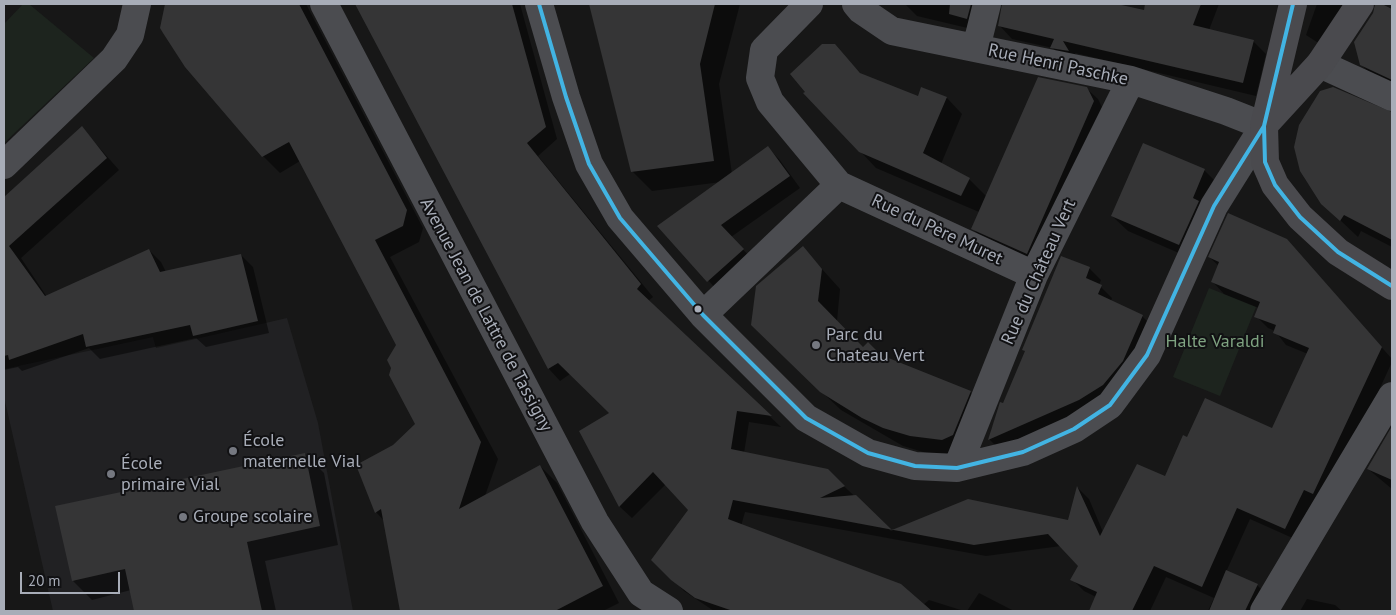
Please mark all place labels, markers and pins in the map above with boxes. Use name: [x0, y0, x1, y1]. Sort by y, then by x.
unlabelled marker: [693, 304, 703, 314]
place label: Parc du Chateau Vert: [826, 324, 925, 366]
marker: Parc du Chateau Vert: [810, 339, 822, 351]
place label: École maternelle Vial: [243, 430, 360, 472]
marker: École maternelle Vial: [227, 445, 239, 457]
place label: École primaire Vial: [121, 453, 219, 496]
marker: École primaire Vial: [105, 468, 117, 480]
place label: Groupe scolaire: [193, 506, 312, 528]
marker: Groupe scolaire: [177, 511, 189, 523]

